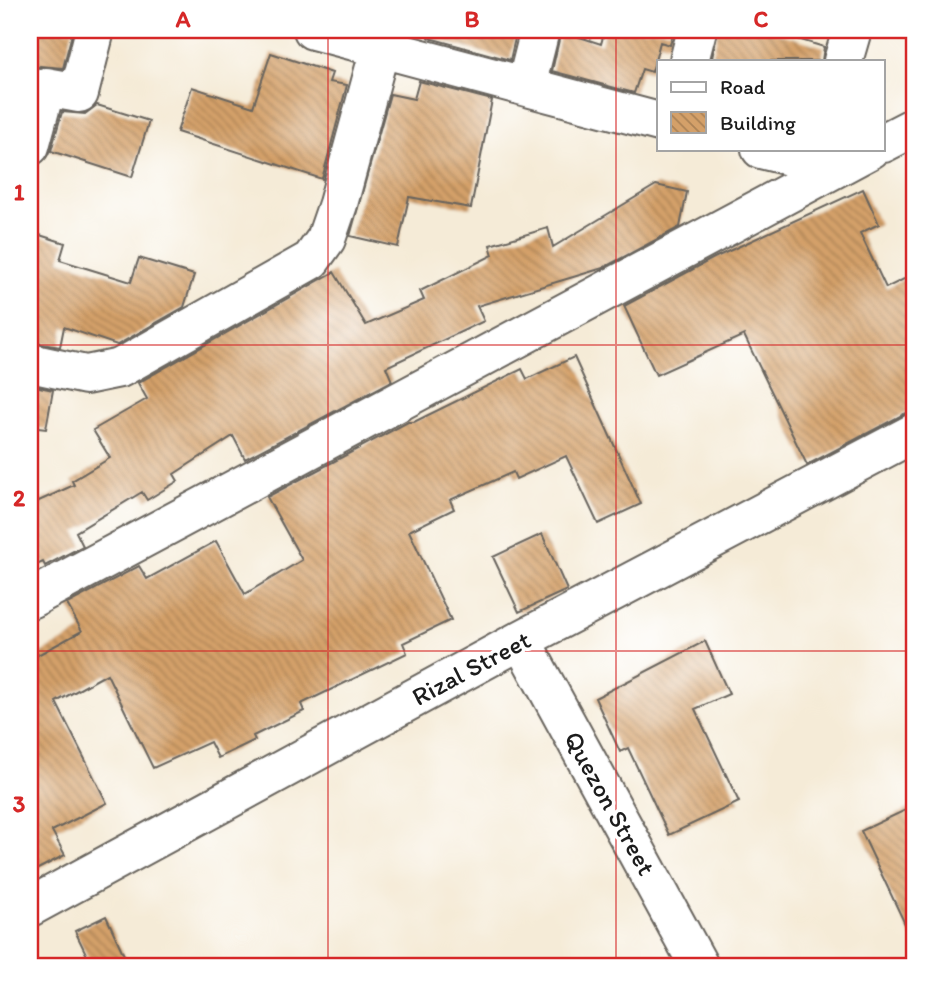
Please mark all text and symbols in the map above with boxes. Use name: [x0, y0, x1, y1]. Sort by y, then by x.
text: A: [175, 5, 191, 33]
text: B: [465, 5, 480, 33]
text: C: [754, 5, 769, 33]
legend: [657, 60, 884, 150]
text: Road: [720, 74, 766, 99]
text: Building: [720, 110, 796, 135]
text: 1: [14, 178, 25, 206]
text: 2: [13, 484, 26, 512]
street label: Rizal Street: [406, 623, 536, 713]
street label: Quezon Street: [557, 725, 663, 881]
text: 3: [13, 790, 26, 818]

